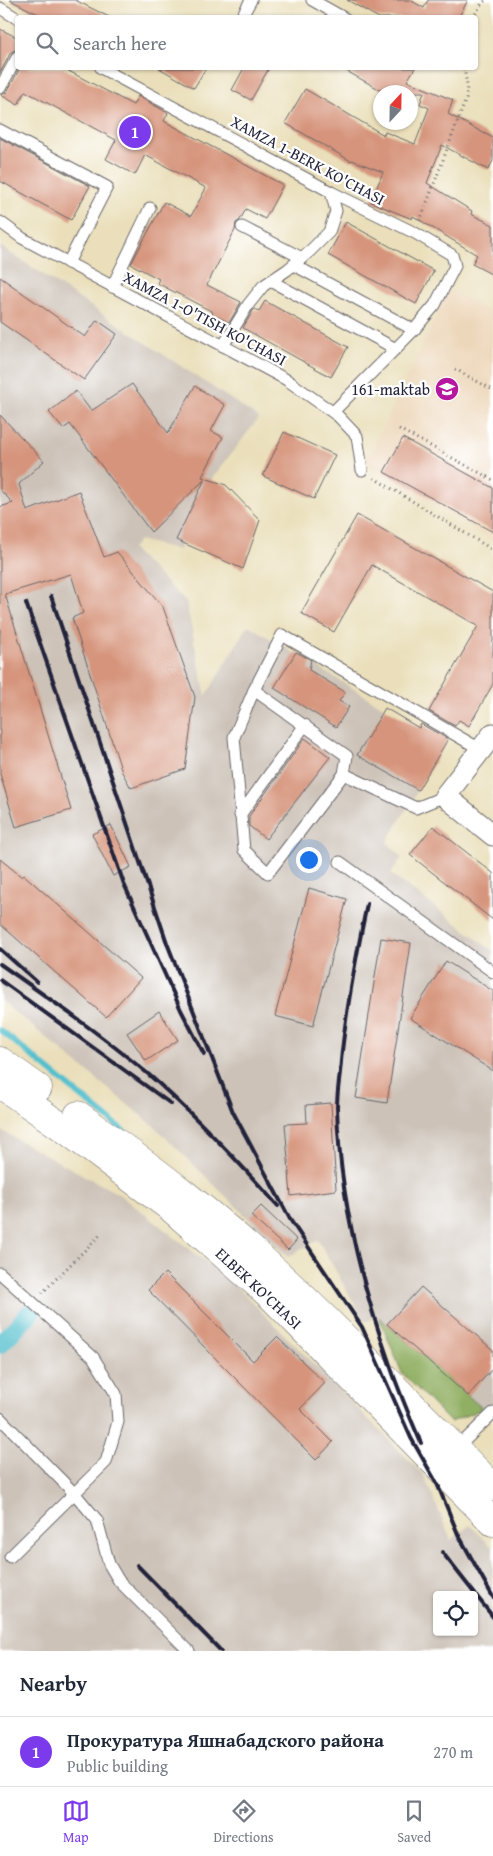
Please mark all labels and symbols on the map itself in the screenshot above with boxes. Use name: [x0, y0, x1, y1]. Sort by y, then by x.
north arrow: [373, 85, 418, 130]
street label: XAMZA 1-BERK KO'CHASI: [227, 109, 389, 211]
pin: 1: [119, 113, 151, 151]
street label: XAMZA 1-O'TISH KO'CHASI: [119, 265, 291, 371]
school or university icon: 161-maktab: [434, 376, 460, 402]
place label: 161-maktab: [351, 377, 430, 401]
your location: [296, 847, 322, 873]
street label: ELBEK KO'CHASI: [210, 1241, 308, 1335]

